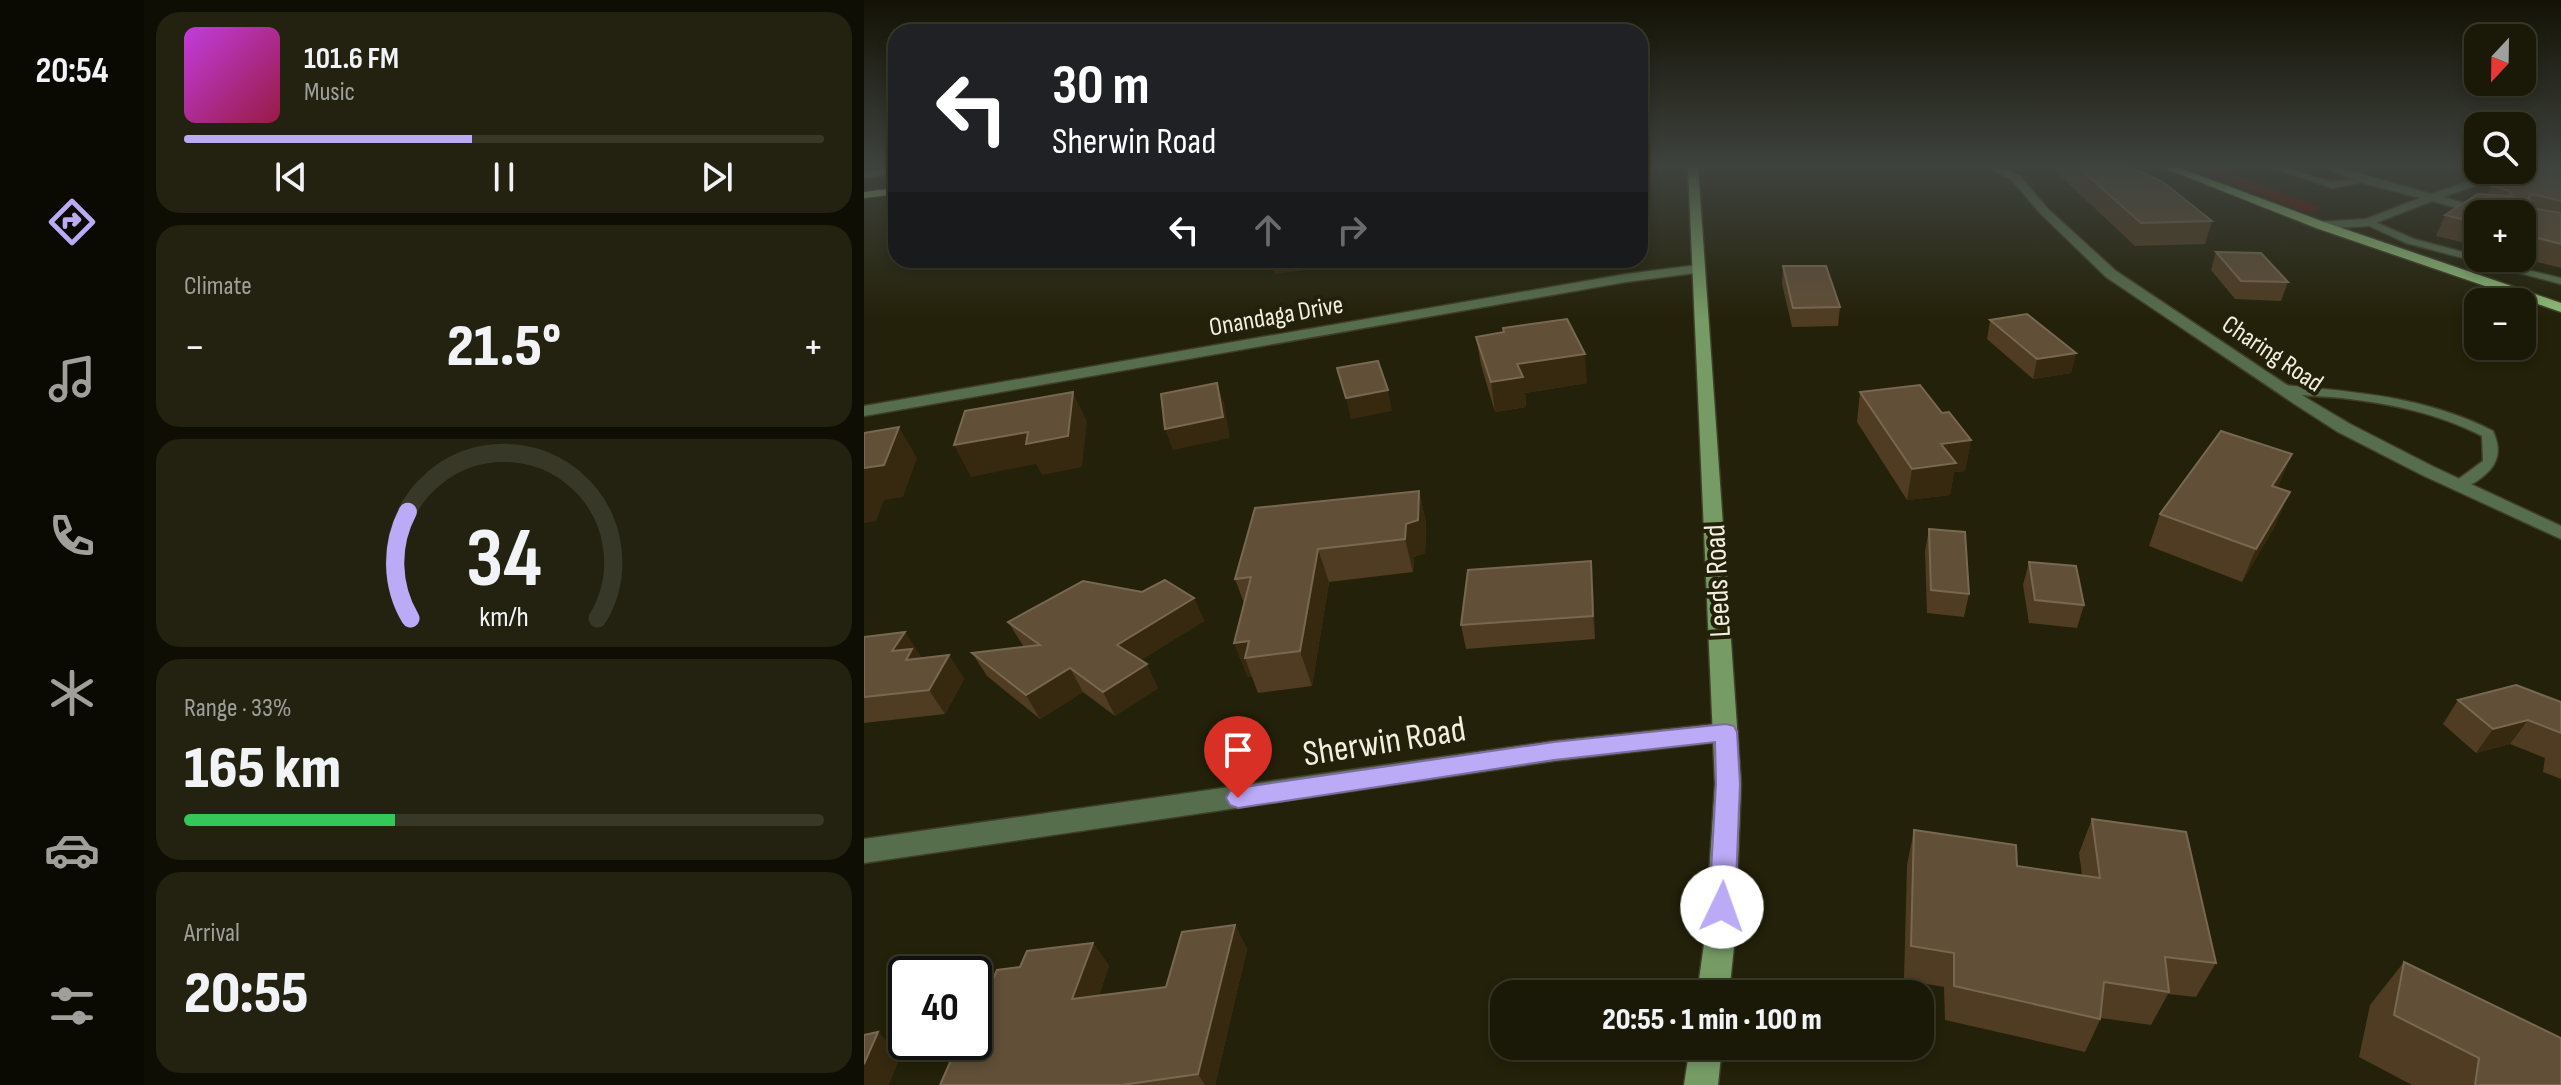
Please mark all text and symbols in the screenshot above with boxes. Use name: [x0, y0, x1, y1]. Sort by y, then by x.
north arrow: [2464, 24, 2536, 96]
map controls: [2464, 24, 2536, 360]
text: 101.6 FM: [304, 41, 399, 77]
text: 20:54: [35, 50, 109, 93]
text: 30 m: [1052, 53, 1150, 120]
icon: left: [920, 56, 1024, 160]
text: Music: [304, 77, 355, 108]
button: search: [2464, 112, 2536, 184]
text: Sherwin Road: [1052, 121, 1216, 164]
icon: previous: [269, 155, 313, 199]
icon: pause: [482, 155, 526, 199]
icon: next: [695, 155, 739, 199]
icon: directions: [44, 194, 100, 250]
button: +: [2464, 200, 2536, 272]
icon: left: [1162, 208, 1206, 252]
icon: ahead: [1246, 208, 1290, 252]
icon: right: [1330, 208, 1374, 252]
text: Climate: [184, 271, 252, 302]
button: −: [2464, 288, 2536, 360]
street label: Onandaga Drive: [1207, 289, 1346, 344]
street label: Charing Road: [2216, 309, 2328, 399]
text: 21.5°: [447, 311, 561, 383]
text: −: [184, 321, 206, 374]
text: +: [802, 321, 824, 374]
icon: music: [44, 351, 100, 407]
icon: phone: [44, 508, 100, 564]
text: 34: [466, 509, 542, 609]
street label: Leeds Road: [1697, 524, 1739, 638]
text: km/h: [479, 600, 529, 635]
icon: climate: [44, 665, 100, 721]
text: Range · 33%: [184, 693, 292, 724]
street label: Sherwin Road: [1300, 708, 1469, 777]
pin: [1204, 716, 1272, 798]
icon: arrive: [1216, 728, 1260, 772]
text: 165 km: [184, 733, 341, 805]
icon: car: [44, 822, 100, 878]
position arrow: [1680, 865, 1764, 949]
text: Arrival: [184, 918, 240, 949]
speed limit sign: 40: [888, 956, 992, 1060]
text: 20:55: [184, 958, 309, 1030]
icon: filters: [44, 978, 100, 1034]
text: 20:55 · 1 min · 100 m: [1602, 1002, 1822, 1038]

